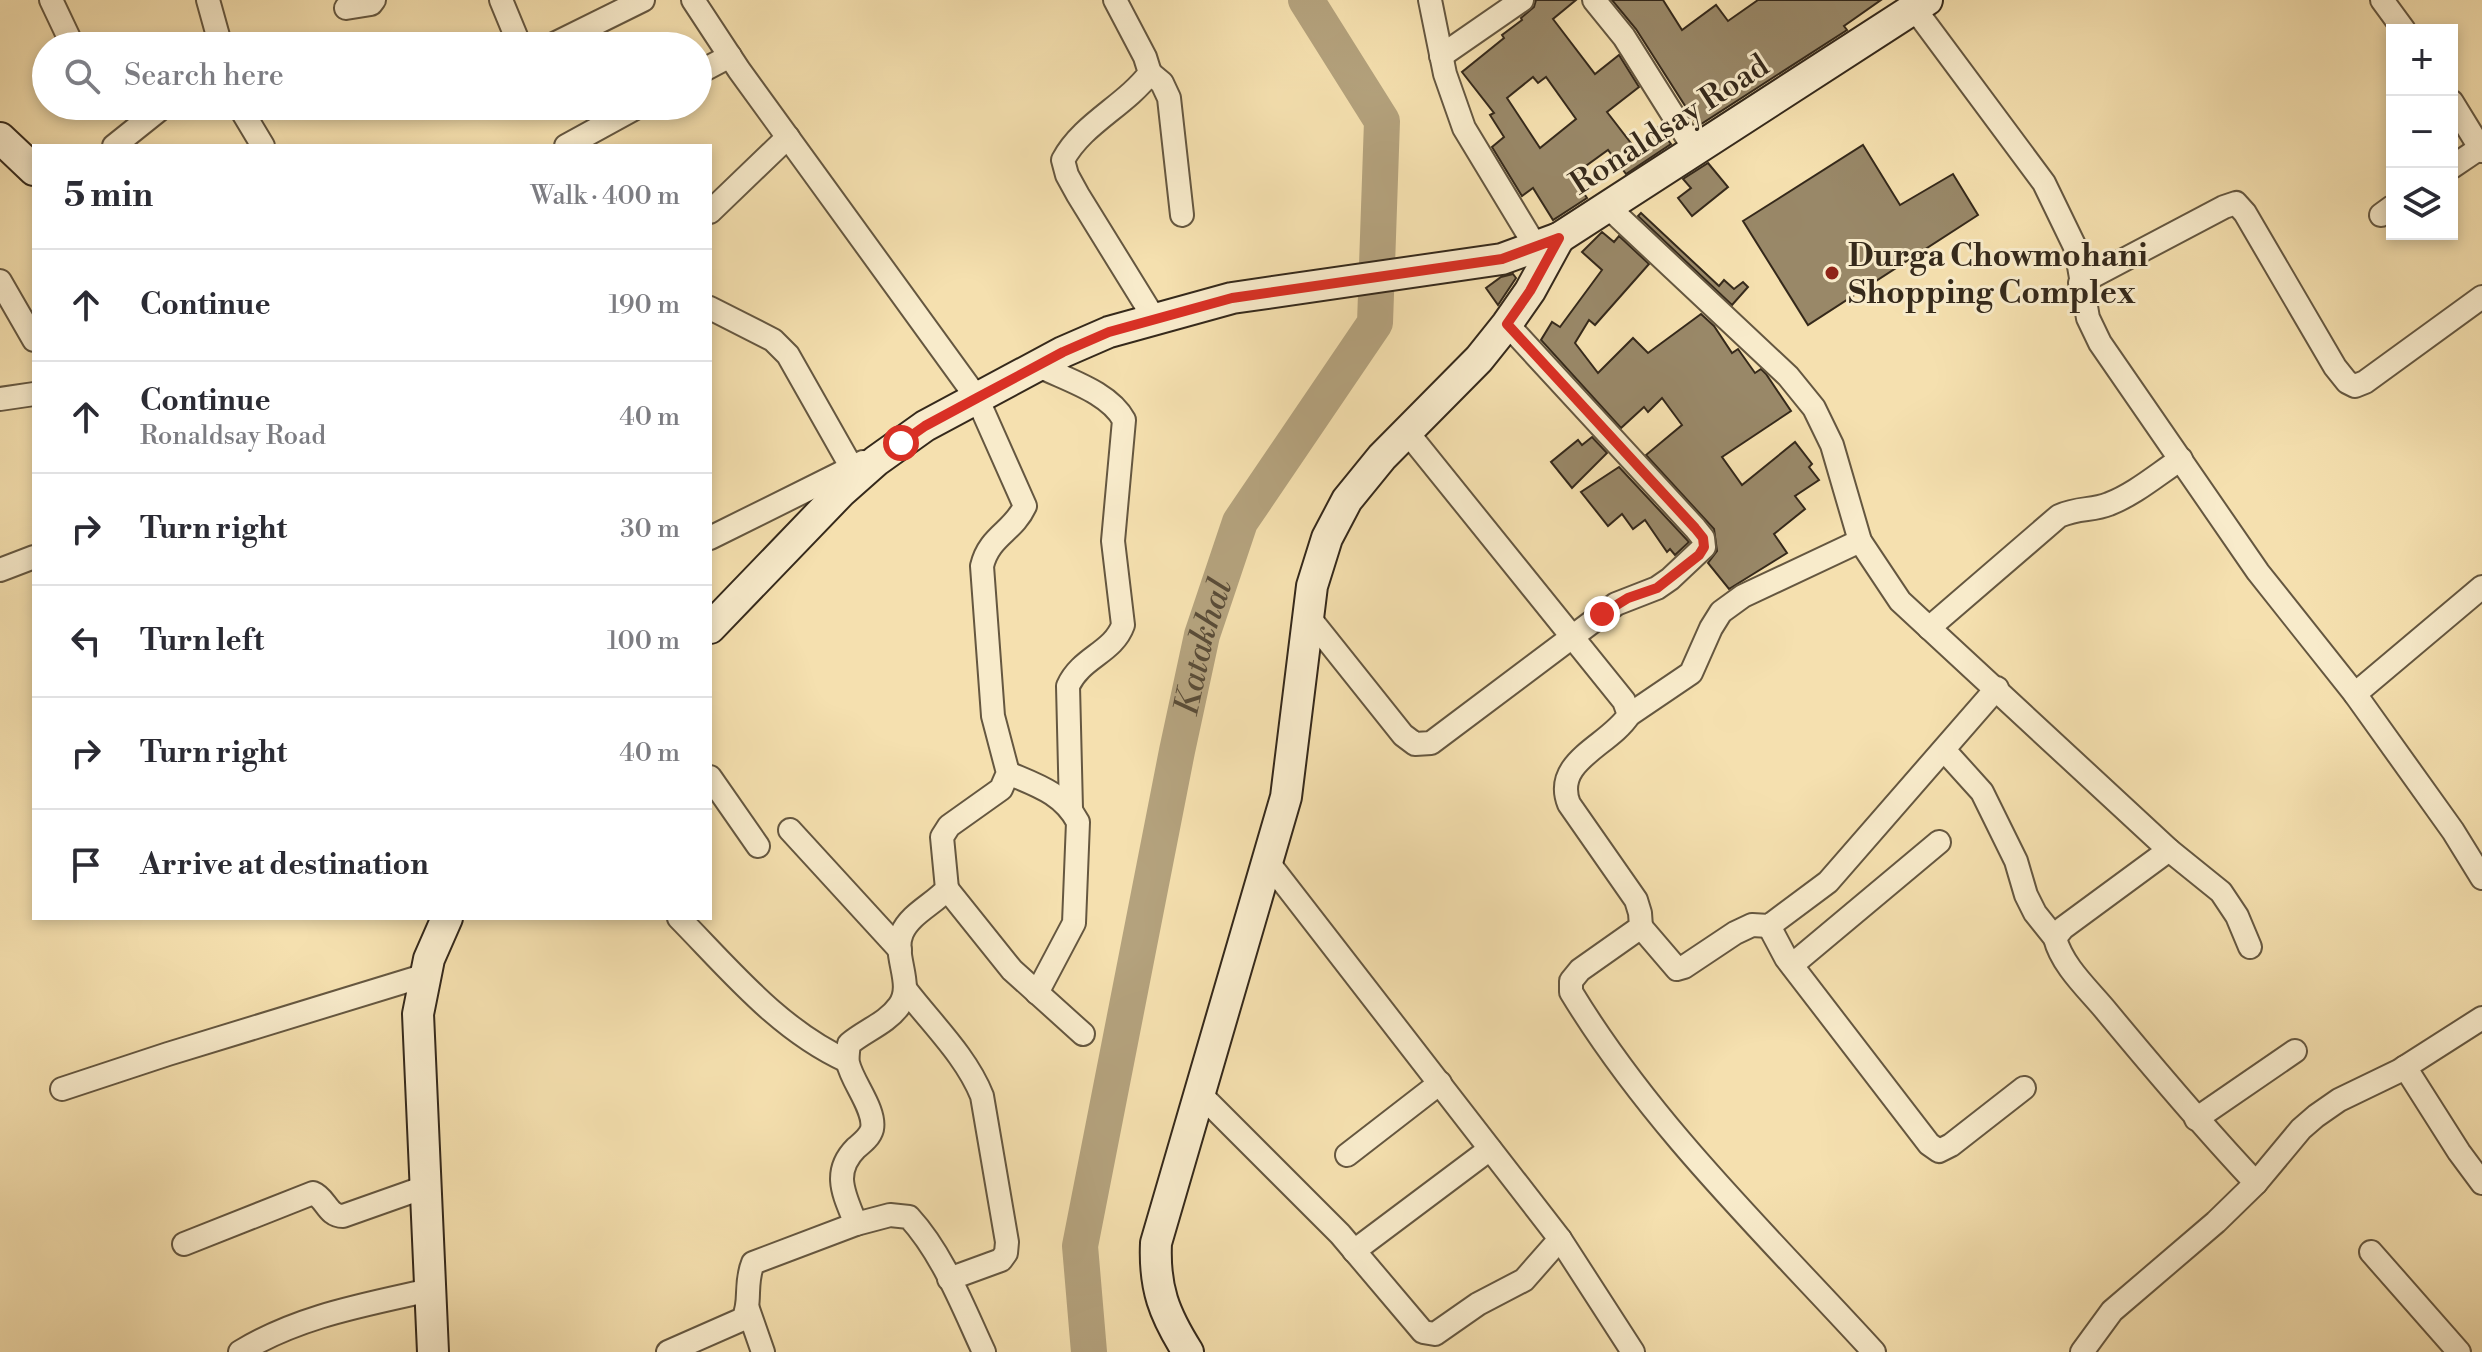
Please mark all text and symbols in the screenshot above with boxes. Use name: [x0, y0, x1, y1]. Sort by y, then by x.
map controls: [2386, 24, 2458, 240]
button: +: [2386, 24, 2458, 96]
search box: [32, 32, 712, 120]
street label: Ronaldsay Road: [1563, 46, 1776, 204]
icon: search: [60, 54, 104, 98]
text: Search here: [124, 57, 284, 95]
button: −: [2386, 96, 2458, 168]
button: layers: [2386, 168, 2458, 240]
text: 5 min: [64, 175, 153, 217]
text: Walk · 400 m: [531, 180, 680, 212]
place label: Durga Chowmohani Shopping Complex: [1848, 236, 2148, 313]
marker: Durga Chowmohani Shopping Complex: [1823, 264, 1841, 282]
icon: ahead: [64, 283, 108, 327]
text: Continue: [140, 286, 271, 324]
text: 190 m: [609, 289, 680, 321]
text: Continue: [140, 382, 271, 420]
icon: ahead: [64, 395, 108, 439]
text: 40 m: [619, 401, 680, 433]
text: Ronaldsay Road: [140, 420, 326, 452]
route start: [883, 425, 919, 461]
icon: right: [64, 507, 108, 551]
text: Turn right: [140, 510, 287, 548]
text: 30 m: [620, 513, 680, 545]
water label: Katakhal: [1166, 573, 1242, 719]
route end: [1584, 596, 1620, 632]
icon: left: [64, 619, 108, 663]
text: Turn left: [140, 622, 264, 660]
text: 100 m: [607, 625, 680, 657]
icon: right: [64, 731, 108, 775]
text: Turn right: [140, 734, 287, 772]
text: 40 m: [619, 737, 680, 769]
icon: arrive: [64, 843, 108, 887]
text: Arrive at destination: [140, 846, 429, 884]

